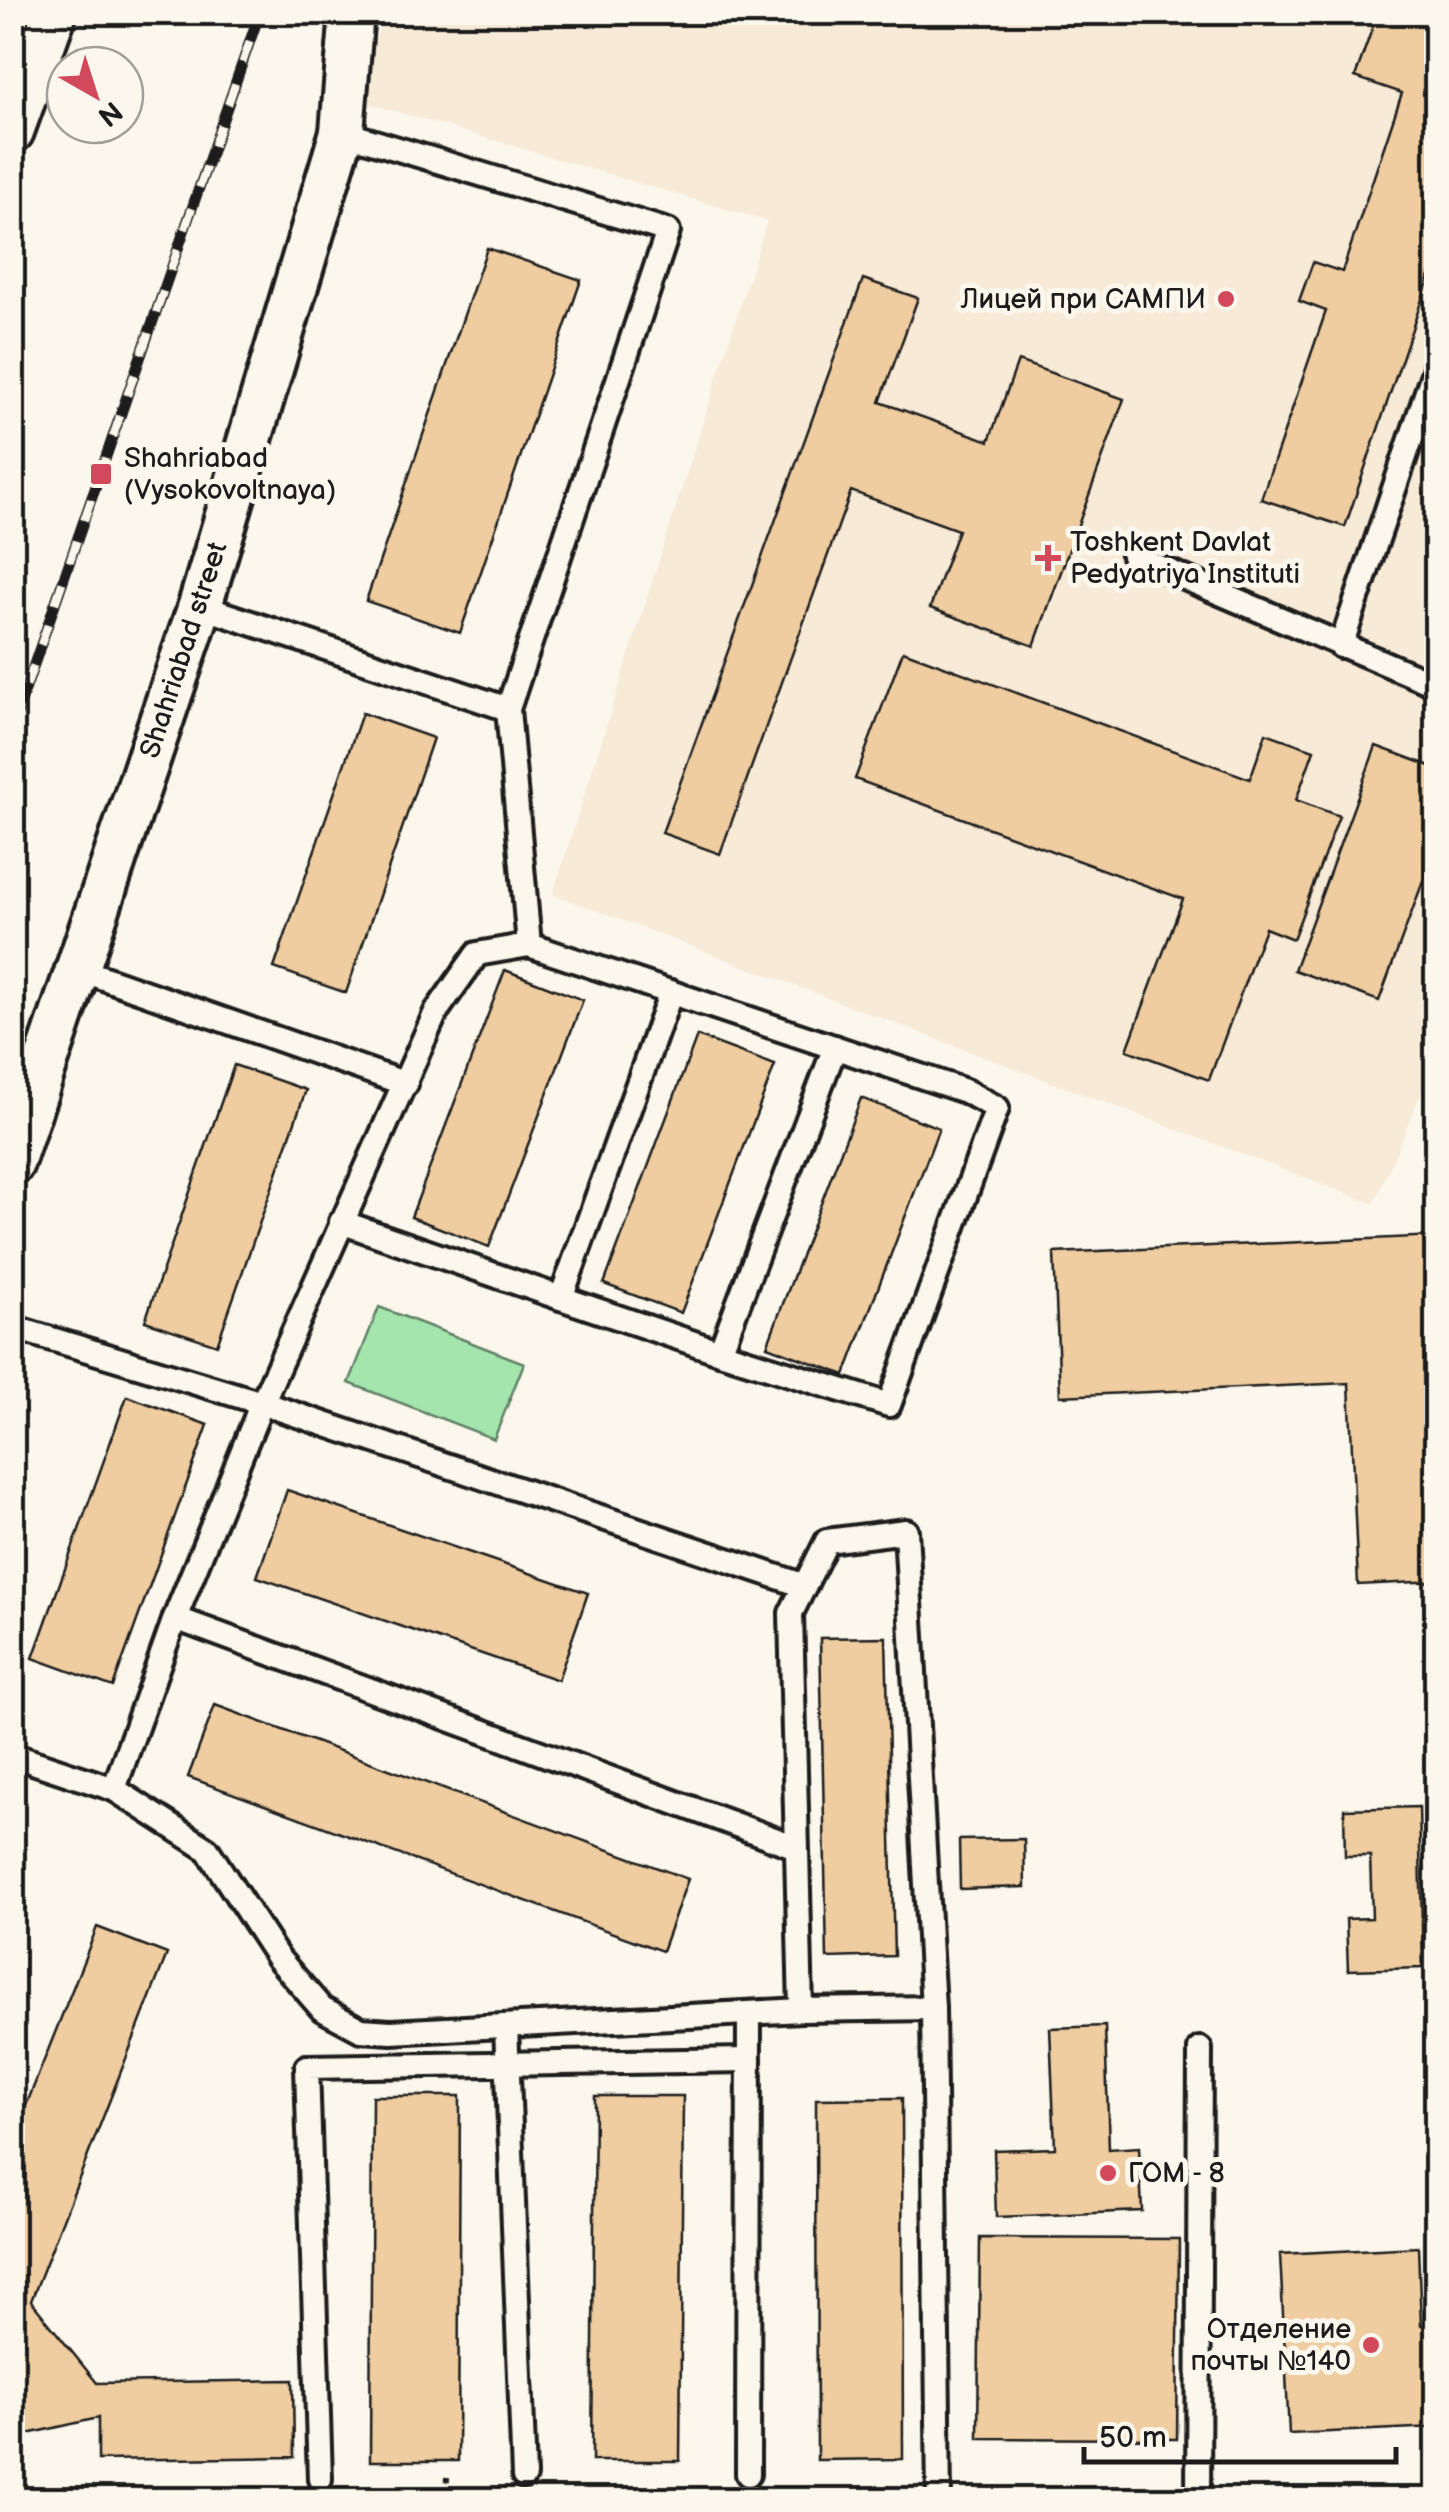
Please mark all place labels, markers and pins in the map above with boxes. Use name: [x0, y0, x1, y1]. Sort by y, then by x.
place label: Лицей при САМПИ: [960, 283, 1206, 316]
marker: Лицей при САМПИ: [1215, 288, 1237, 310]
place label: Shahriabad (Vysokovoltnaya): [124, 442, 336, 507]
marker: Shahriabad (Vysokovoltnaya): [88, 461, 114, 487]
place label: Toshkent Davlat Pedyatriya Instituti: [1070, 526, 1300, 591]
marker: Toshkent Davlat Pedyatriya Instituti: [1035, 545, 1061, 571]
place label: ГОМ - 8: [1128, 2157, 1225, 2190]
marker: ГОМ - 8: [1097, 2162, 1119, 2184]
place label: Отделение почты №140: [1191, 2313, 1351, 2378]
marker: Отделение почты №140: [1360, 2334, 1382, 2356]

